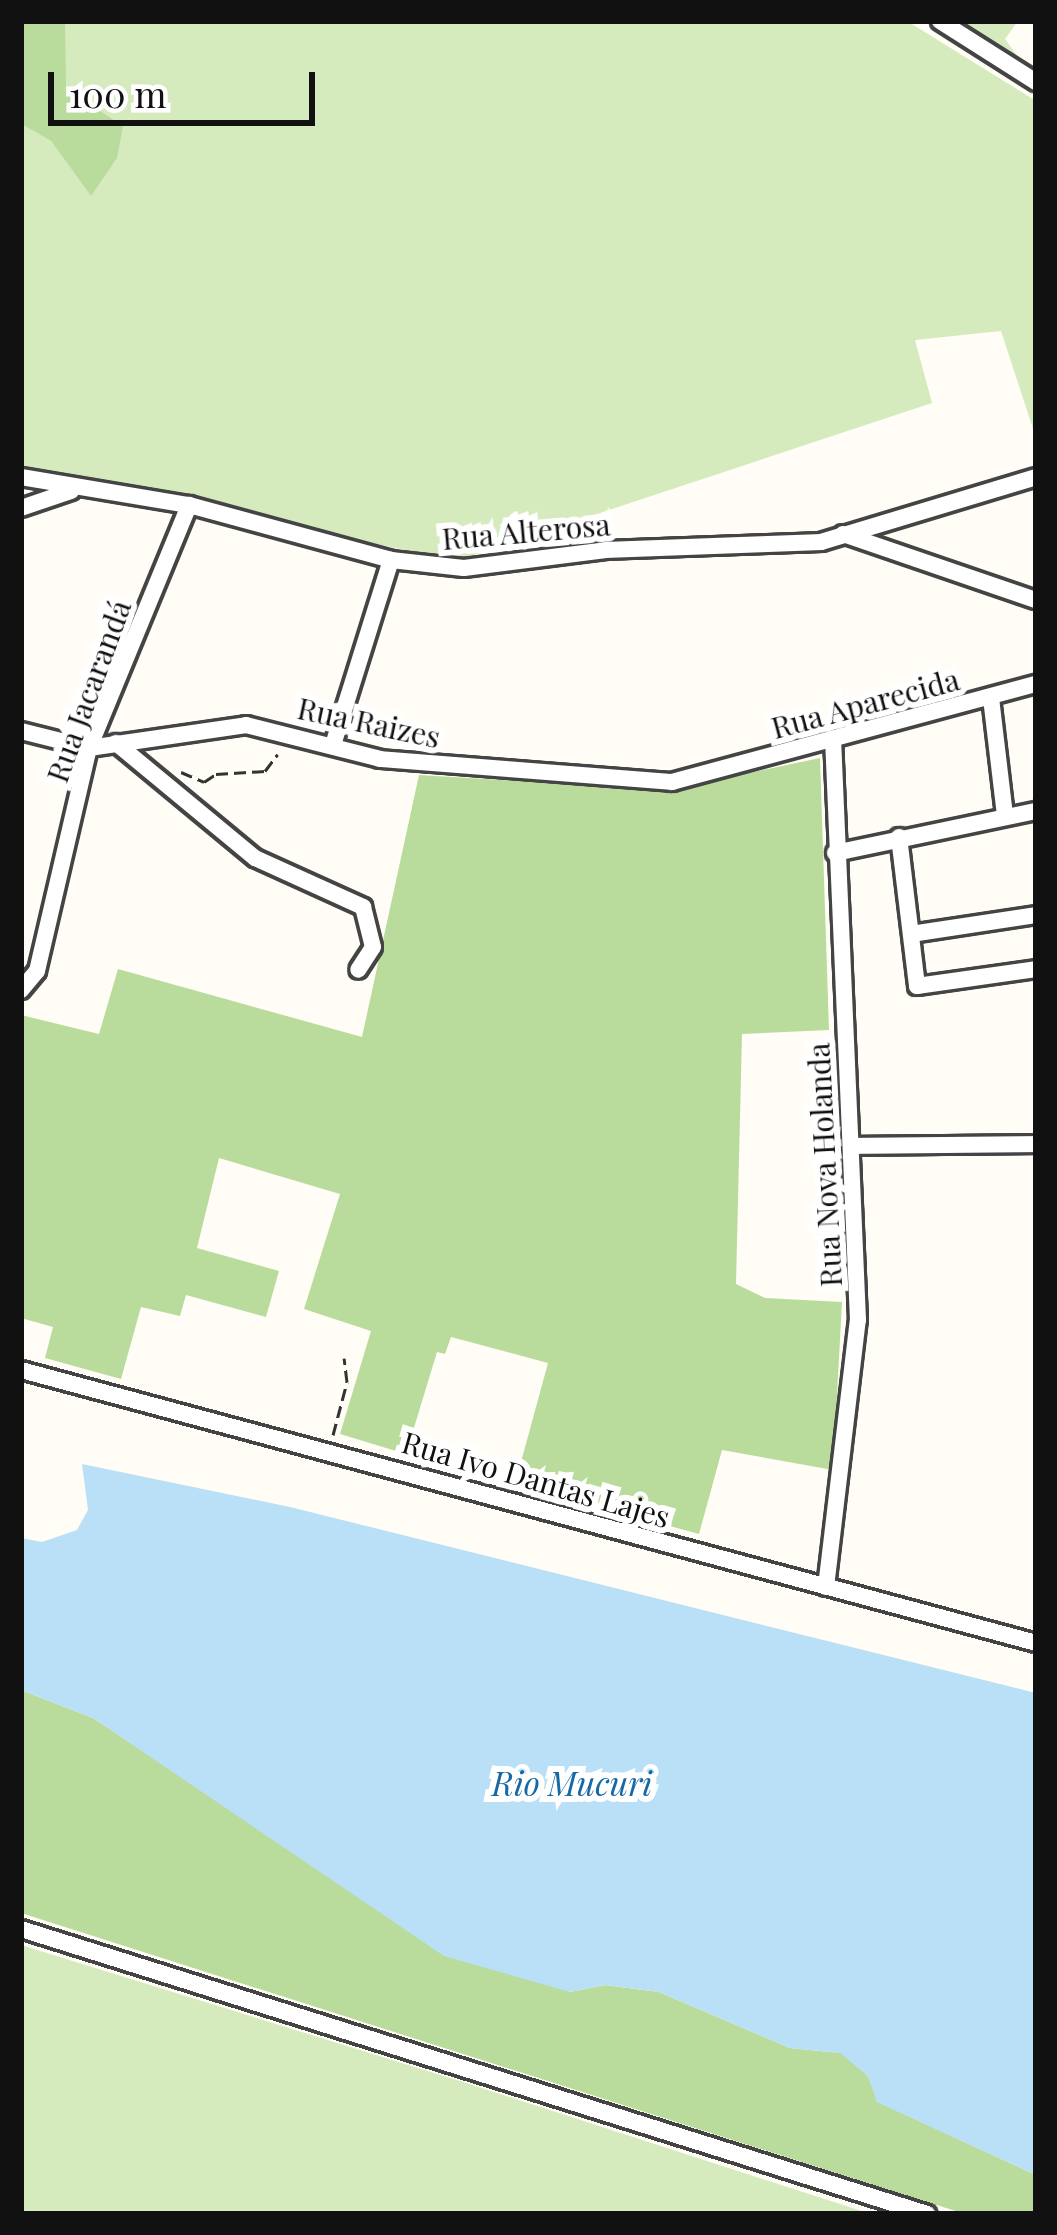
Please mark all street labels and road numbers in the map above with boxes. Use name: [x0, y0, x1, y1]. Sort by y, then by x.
street label: Rua Alterosa: [440, 506, 612, 556]
street label: Rua Jacarandá: [38, 595, 138, 787]
street label: Rua Aparecida: [767, 660, 963, 746]
street label: Rua Raizes: [294, 689, 444, 755]
street label: Rua Nova Holanda: [800, 1042, 848, 1288]
street label: Rua Ivo Dantas Lajes: [398, 1423, 674, 1535]

